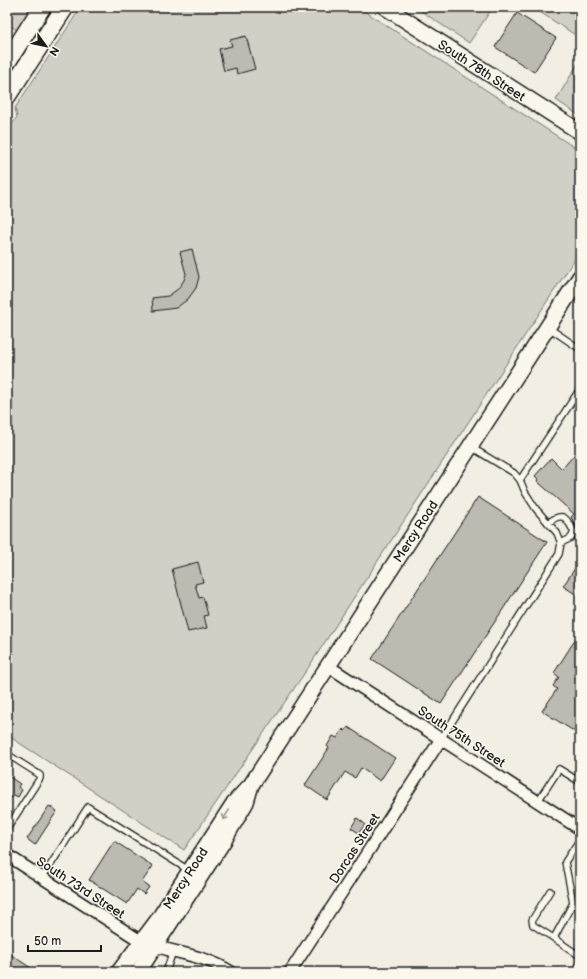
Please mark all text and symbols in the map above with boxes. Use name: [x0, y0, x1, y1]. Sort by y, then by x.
north arrow: [26, 26, 66, 66]
street label: South 78th Street: [435, 37, 528, 105]
text: N: [46, 44, 62, 58]
street label: Mercy Road: [390, 498, 442, 565]
street label: South 75th Street: [415, 703, 508, 771]
one-way arrow: [222, 809, 230, 820]
street label: Dorcas Street: [326, 810, 384, 887]
street label: Mercy Road: [160, 845, 212, 912]
street label: South 73rd Street: [33, 853, 128, 922]
scale bar: [28, 927, 101, 953]
text: 50 m: [34, 934, 61, 949]

